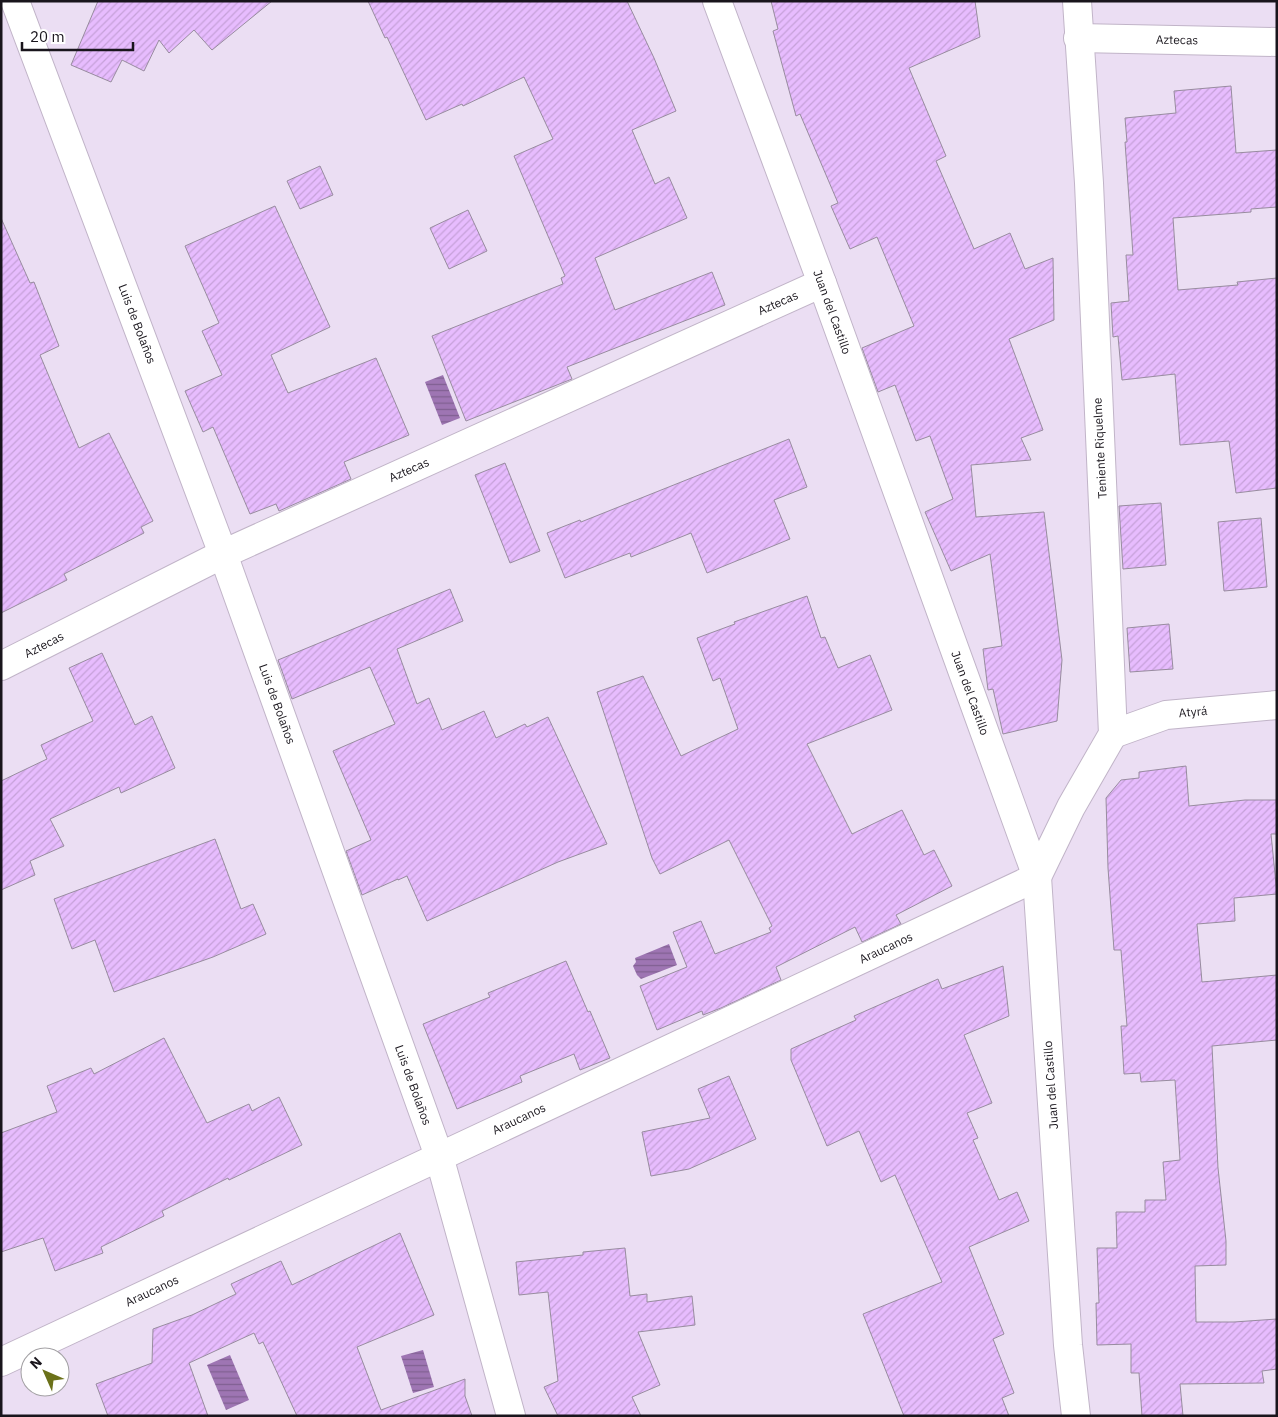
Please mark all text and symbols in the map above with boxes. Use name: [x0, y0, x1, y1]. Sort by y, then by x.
scale bar: [22, 20, 134, 52]
text: 20 m: [30, 27, 65, 46]
street label: Aztecas: [1156, 32, 1199, 47]
street label: Juan del Castillo: [810, 268, 855, 356]
street label: Luis de Bolaños: [115, 282, 160, 366]
street label: Aztecas: [755, 287, 800, 318]
street label: Teniente Riquelme: [1089, 397, 1110, 499]
street label: Aztecas: [386, 454, 431, 485]
street label: Aztecas: [21, 628, 66, 661]
street label: Juan del Castillo: [948, 649, 993, 737]
street label: Luis de Bolaños: [256, 662, 299, 746]
street label: Atyrá: [1178, 703, 1208, 720]
street label: Araucanos: [857, 929, 915, 966]
street label: Juan del Castillo: [1040, 1040, 1061, 1130]
street label: Luis de Bolaños: [392, 1043, 435, 1127]
street label: Araucanos: [490, 1100, 548, 1137]
street label: Araucanos: [123, 1272, 181, 1309]
north arrow: [20, 1347, 70, 1397]
text: N: [26, 1353, 46, 1373]

